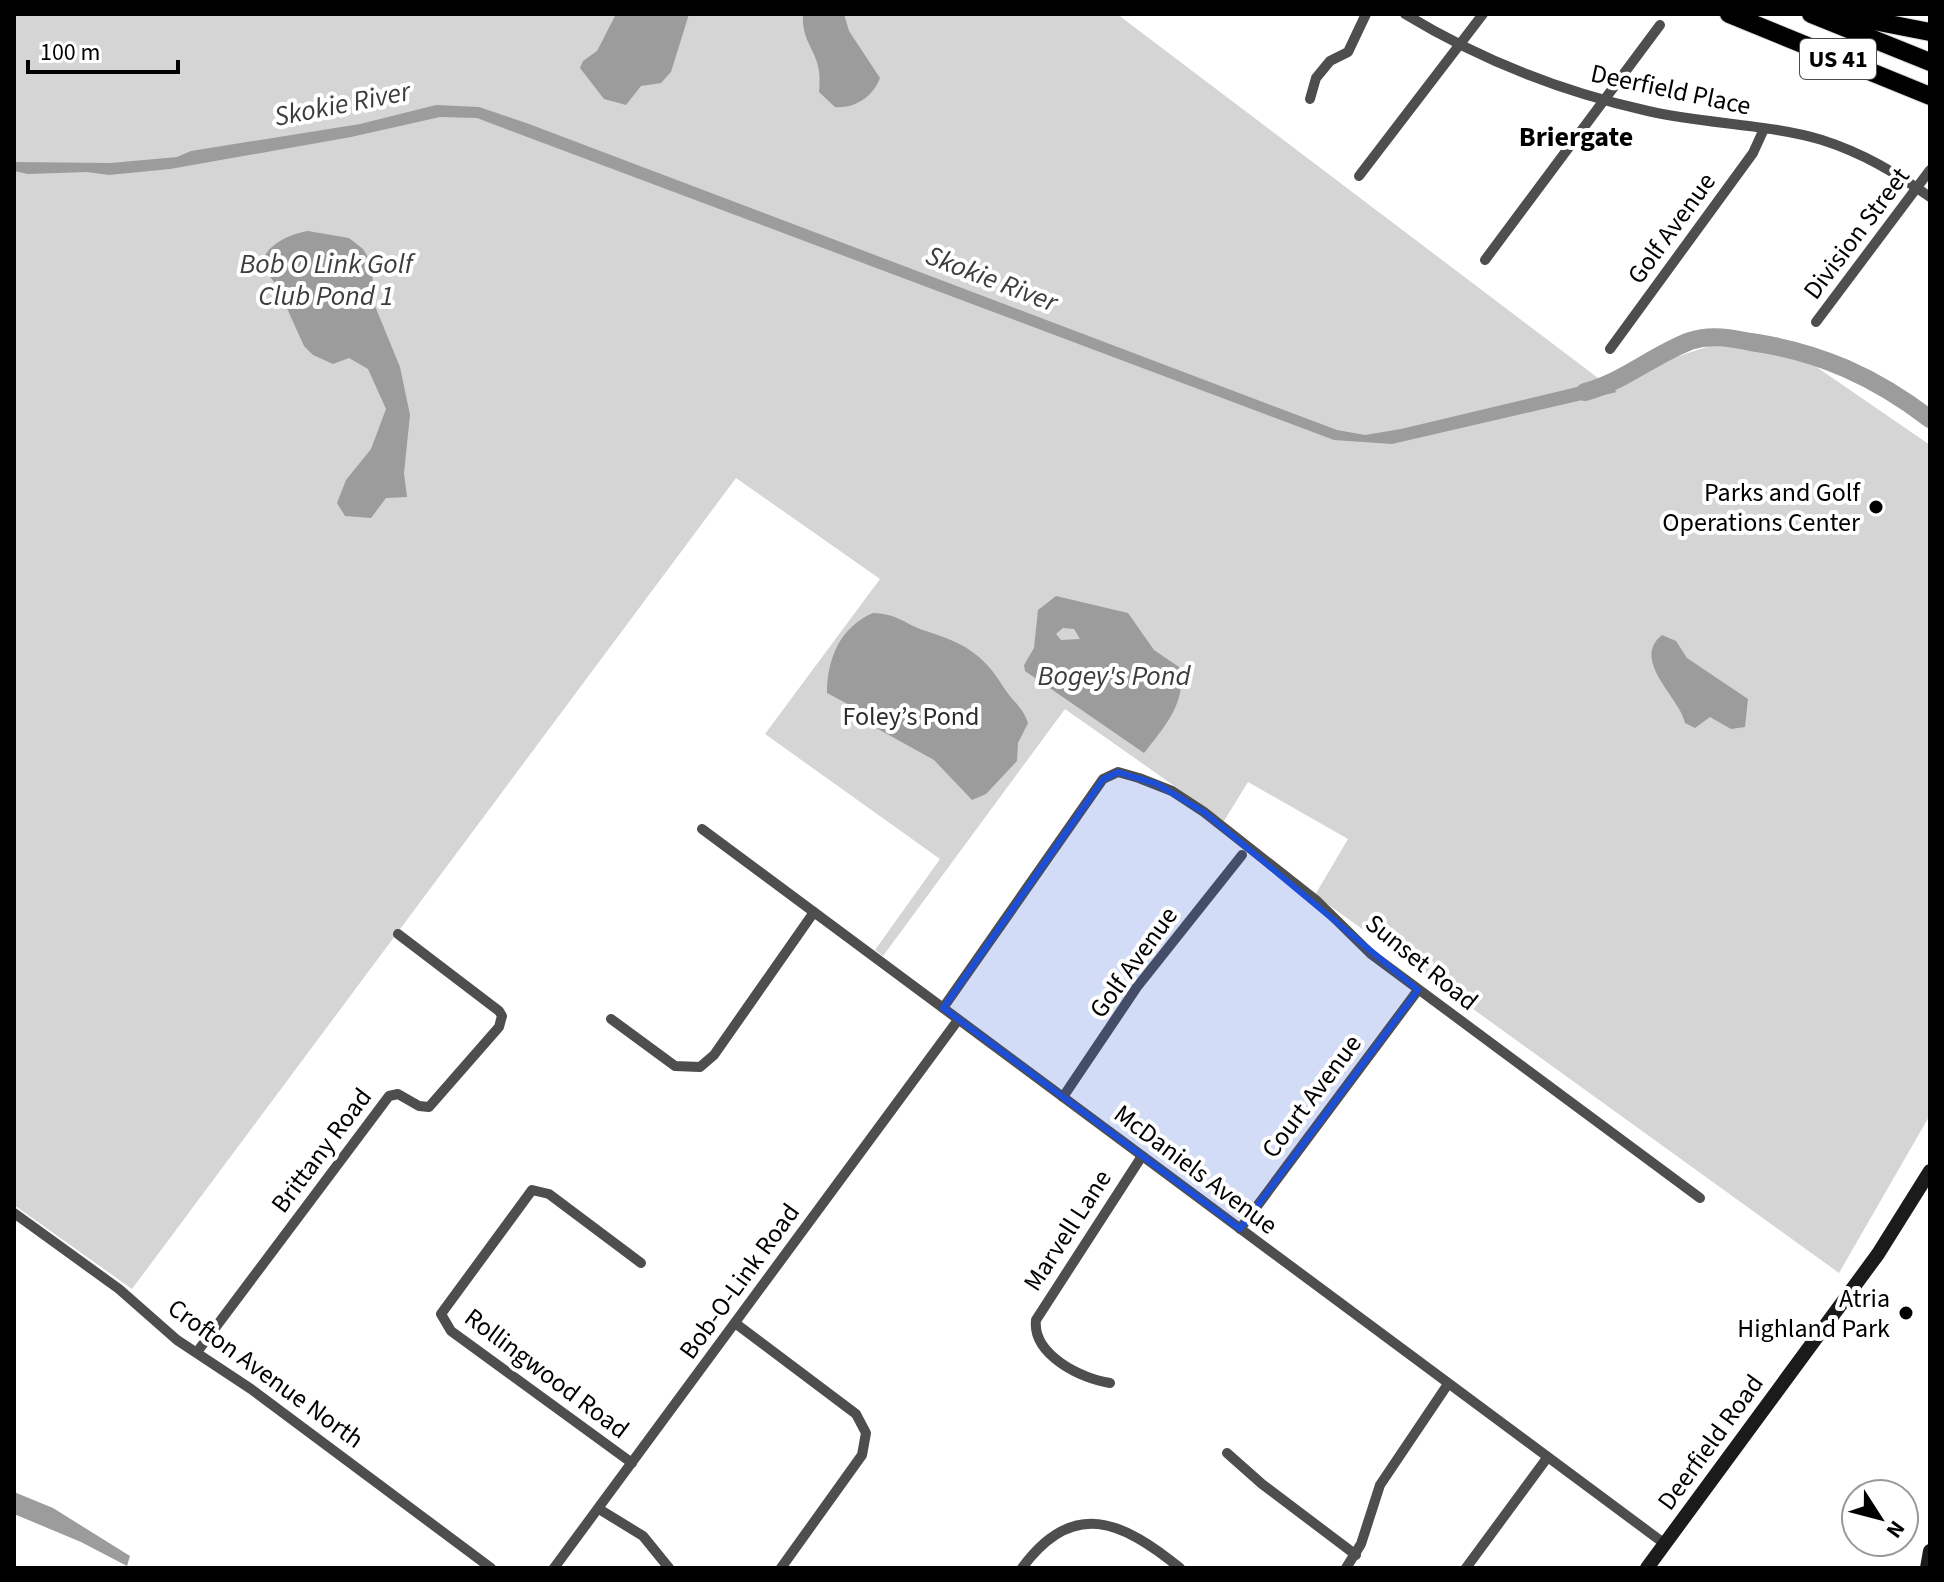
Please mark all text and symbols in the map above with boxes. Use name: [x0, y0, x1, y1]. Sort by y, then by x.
scale bar: [28, 24, 178, 74]
text: 100 m: [40, 35, 100, 70]
road number: US 41: [1800, 39, 1876, 79]
street label: Deerfield Place: [1588, 54, 1754, 124]
water label: Skokie River: [271, 71, 415, 137]
district label: Briergate: [1519, 117, 1633, 157]
street label: Division Street: [1794, 159, 1919, 307]
street label: Golf Avenue: [1618, 165, 1724, 292]
water label: Skokie River: [920, 236, 1065, 323]
water label: Bob O Link Golf Club Pond 1: [239, 244, 417, 316]
place label: Parks and Golf Operations Center: [1662, 474, 1861, 541]
marker: Parks and Golf Operations Center: [1867, 498, 1885, 516]
water label: Bogey's Pond: [1038, 656, 1191, 696]
park label: Foley’s Pond: [843, 698, 979, 735]
street label: Golf Avenue: [1080, 899, 1186, 1026]
street label: Sunset Road: [1357, 905, 1486, 1019]
street label: Court Avenue: [1253, 1027, 1370, 1166]
street label: Brittany Road: [262, 1080, 381, 1220]
street label: McDaniels Avenue: [1106, 1096, 1285, 1243]
street label: Marvell Lane: [1014, 1162, 1121, 1298]
street label: Bob-O-Link Road: [670, 1196, 809, 1367]
place label: Atria Highland Park: [1737, 1280, 1890, 1347]
street label: Crofton Avenue North: [160, 1290, 371, 1457]
street label: Rollingwood Road: [457, 1299, 637, 1448]
marker: Atria Highland Park: [1897, 1304, 1915, 1322]
street label: Deerfield Road: [1648, 1367, 1772, 1518]
north arrow: [1840, 1478, 1920, 1558]
text: N: [1878, 1514, 1913, 1544]

